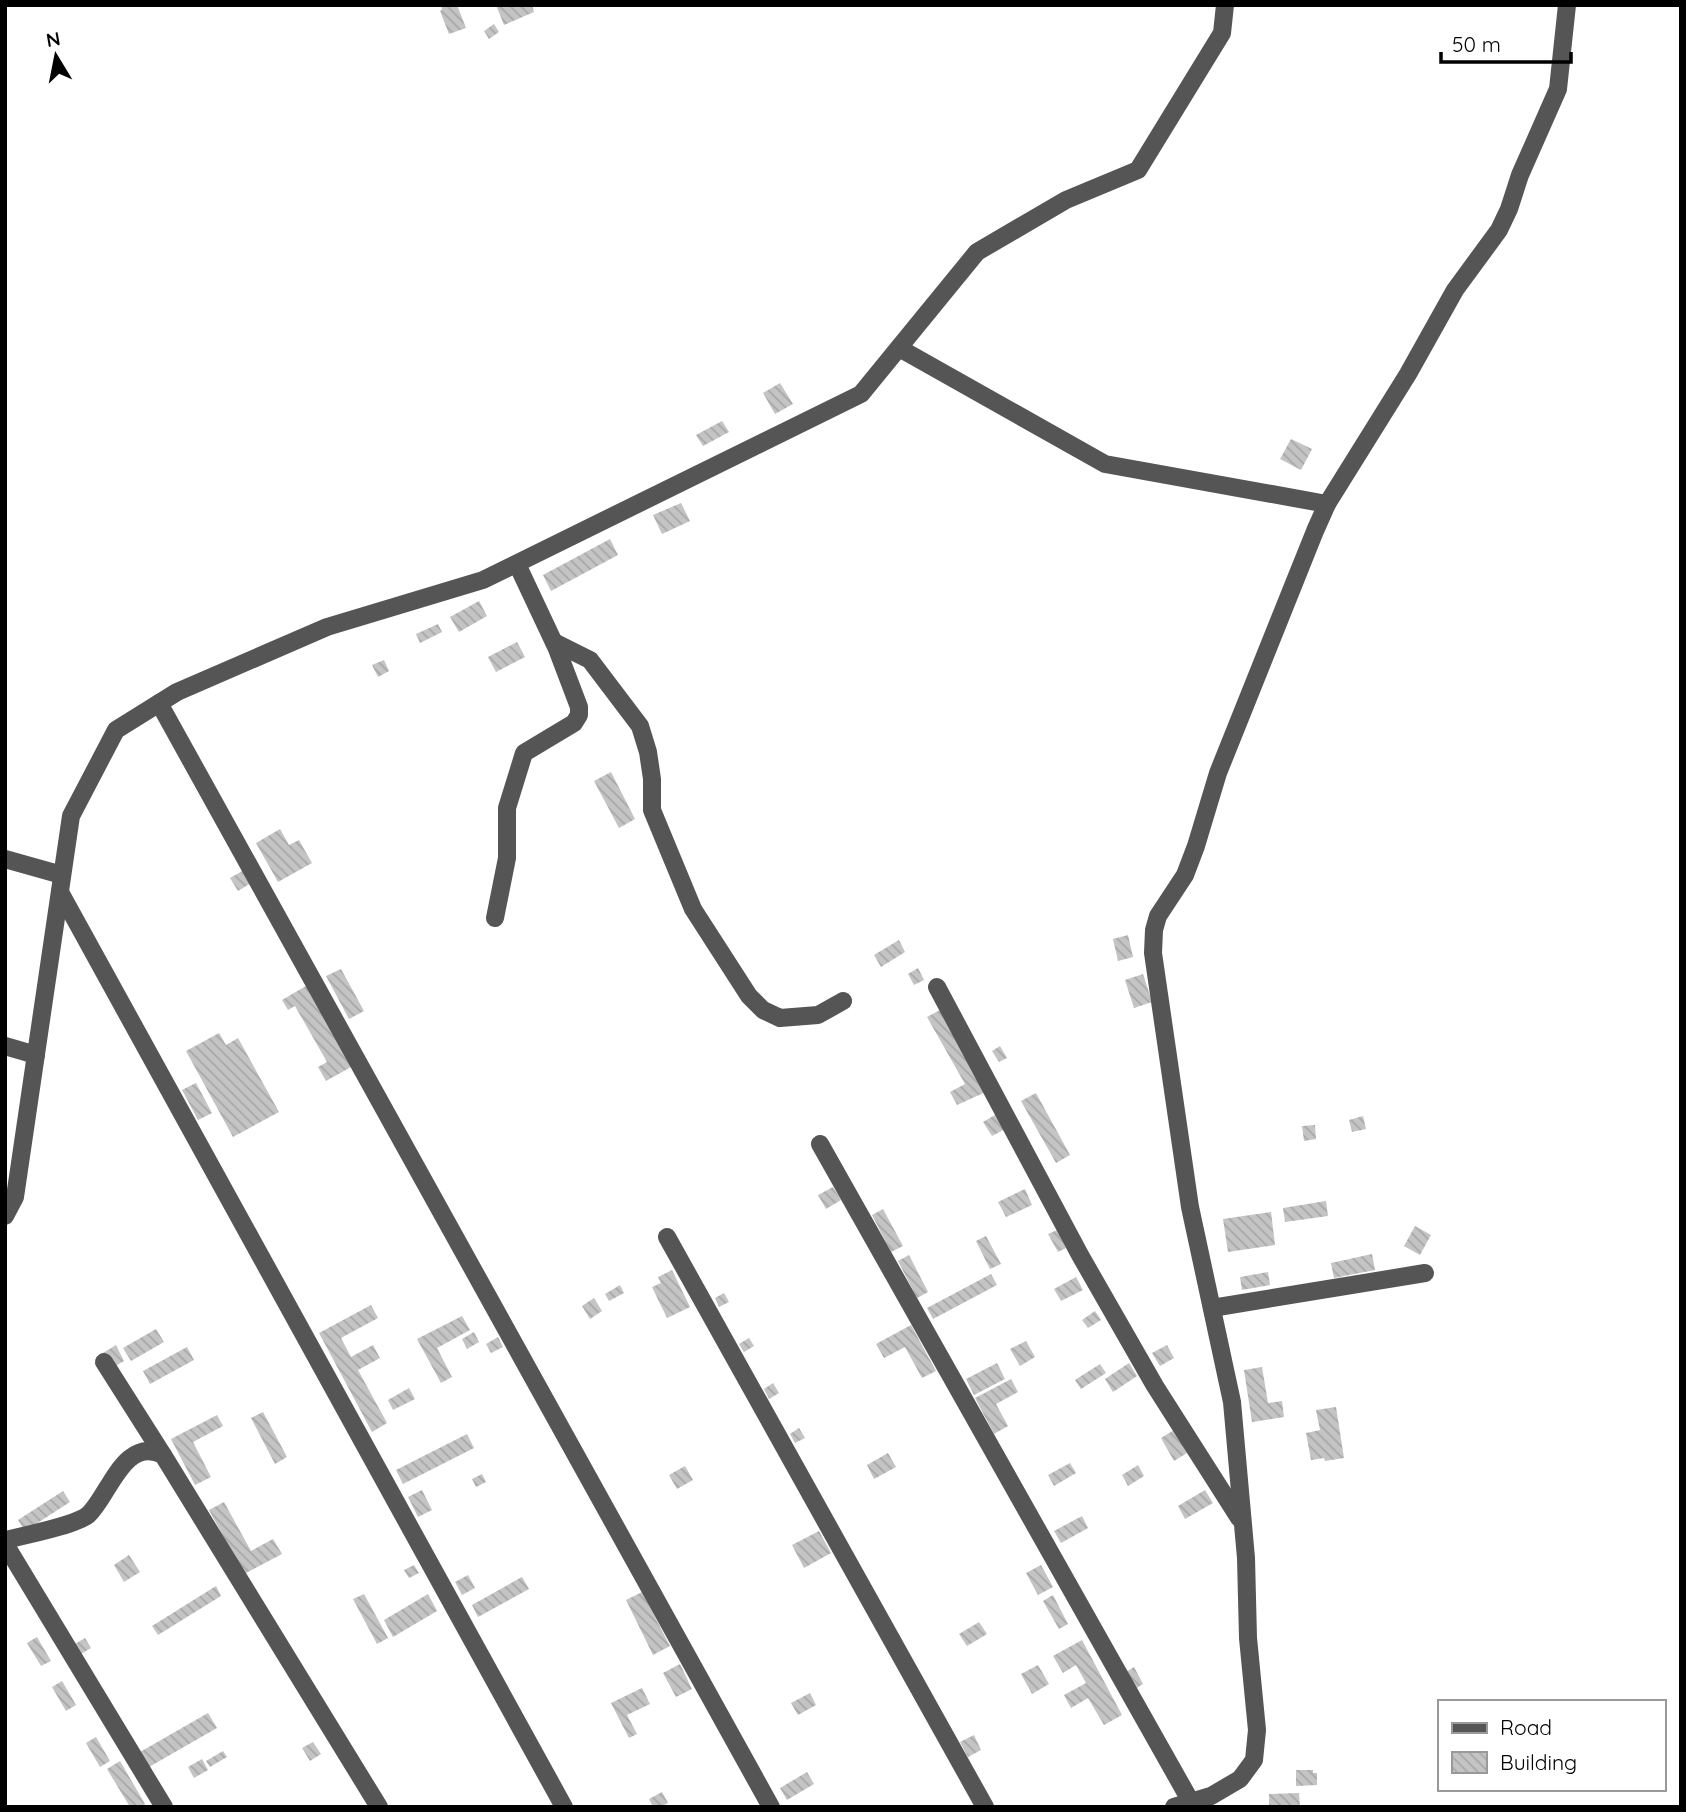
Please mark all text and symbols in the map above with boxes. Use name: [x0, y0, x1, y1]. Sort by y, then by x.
north arrow: [21, 21, 91, 91]
scale bar: [1441, 21, 1570, 65]
text: N: [44, 26, 62, 52]
text: 50 m: [1452, 31, 1501, 57]
legend: [1438, 1700, 1665, 1791]
text: Road: [1500, 1714, 1552, 1740]
text: Building: [1500, 1749, 1577, 1775]

